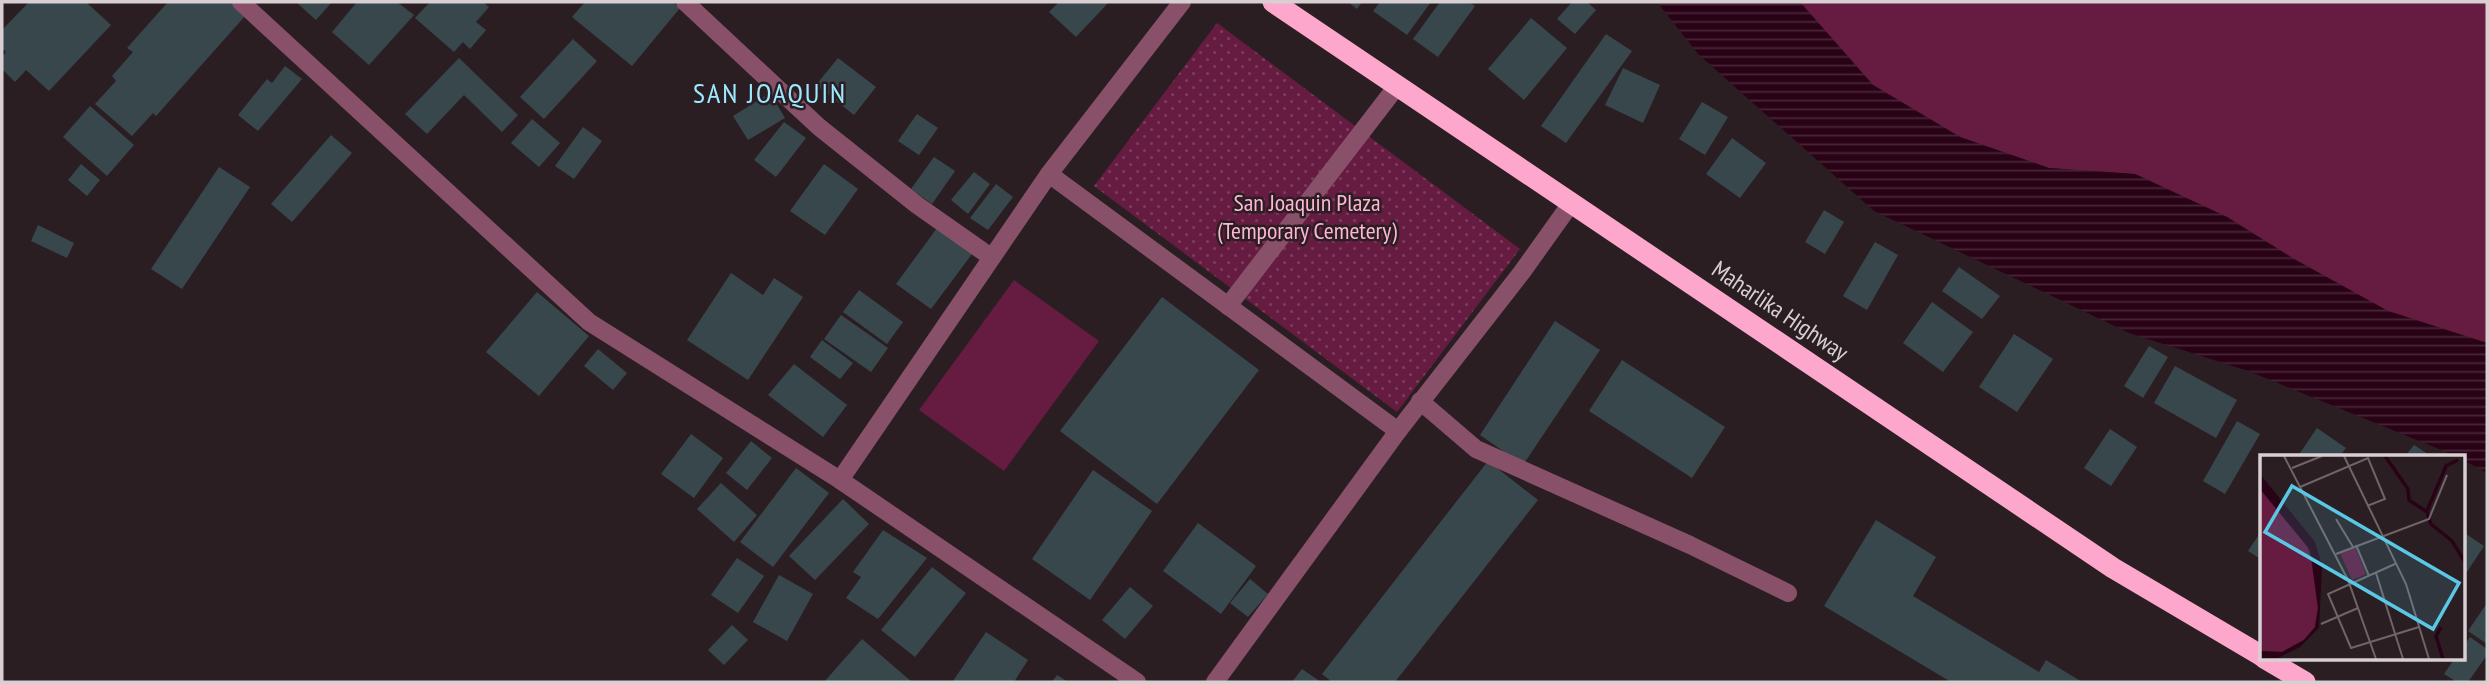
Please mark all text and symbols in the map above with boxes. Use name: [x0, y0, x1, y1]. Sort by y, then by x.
district label: SAN JOAQUIN: [693, 74, 847, 111]
park label: San Joaquin Plaza (Temporary Cemetery): [1217, 187, 1397, 246]
street label: Maharlika Highway: [1706, 253, 1855, 368]
inset map: [2260, 455, 2464, 660]

